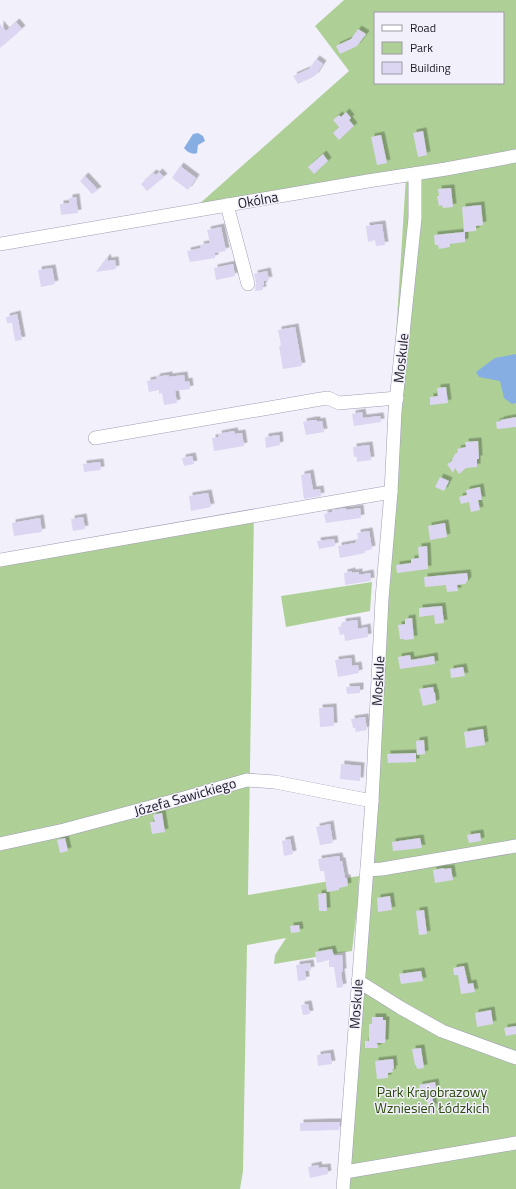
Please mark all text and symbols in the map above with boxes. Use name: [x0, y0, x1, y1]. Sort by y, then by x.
legend: [374, 12, 504, 84]
text: Road: [410, 18, 436, 37]
text: Park: [410, 38, 433, 57]
text: Building: [410, 58, 451, 77]
street label: Okólna: [236, 186, 280, 213]
street label: Moskule: [387, 332, 414, 384]
street label: Moskule: [366, 655, 389, 707]
street label: Józefa Sawickiego: [131, 772, 238, 821]
street label: Moskule: [343, 978, 368, 1030]
park label: Park Krajobrazowy Wzniesień Łódzkich: [375, 1081, 489, 1118]

